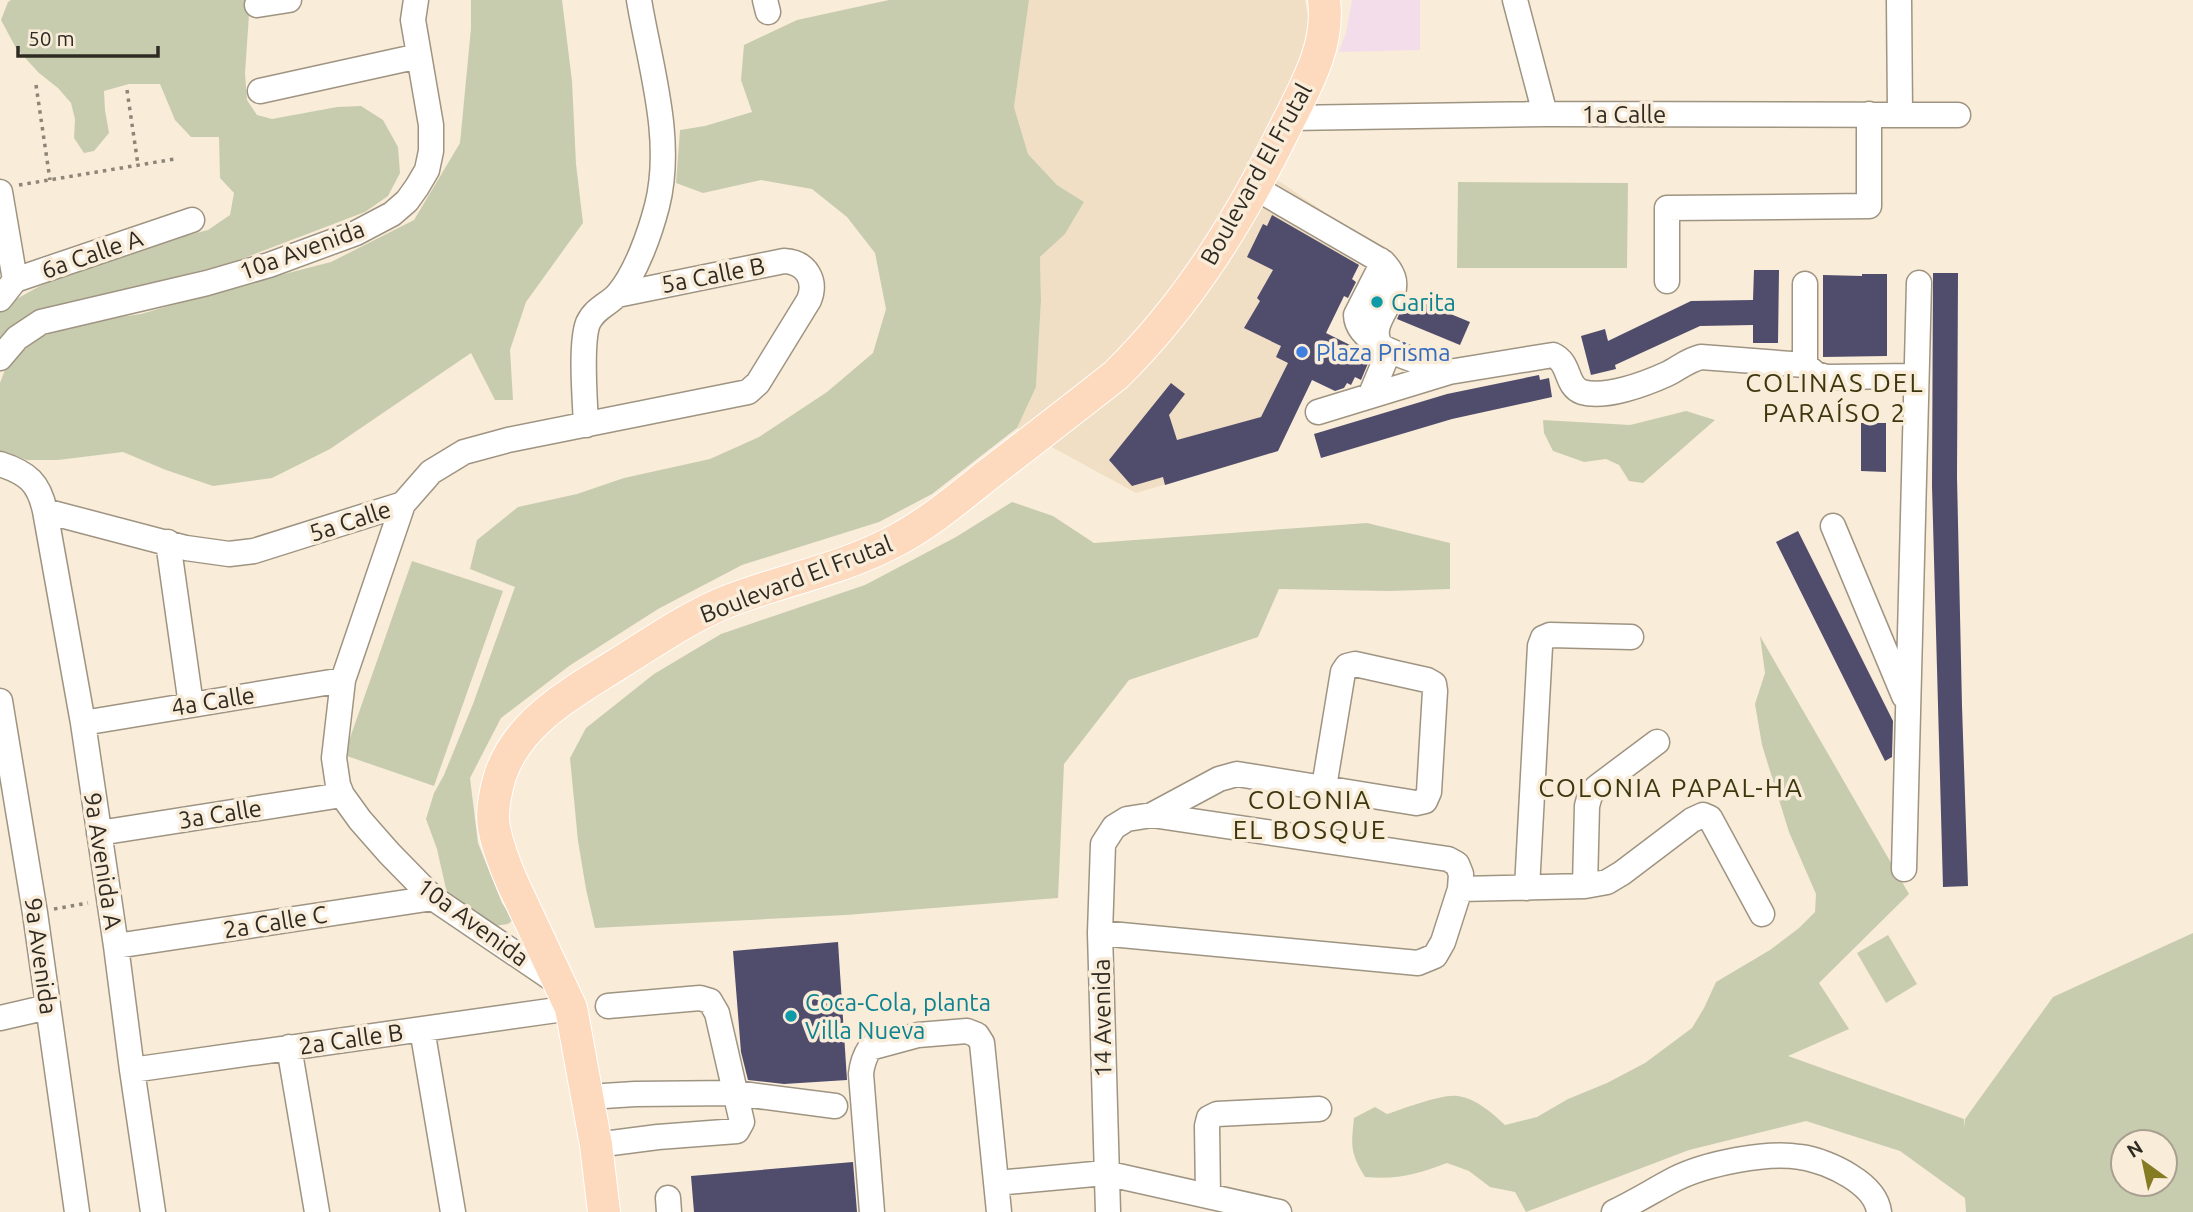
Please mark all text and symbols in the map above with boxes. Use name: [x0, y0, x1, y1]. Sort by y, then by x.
scale bar: [18, 14, 158, 58]
text: 50 m: [28, 26, 75, 50]
street label: Boulevard El Frutal: [1195, 78, 1317, 270]
street label: 1a Calle: [1582, 101, 1666, 128]
street label: 10a Avenida: [236, 215, 368, 285]
street label: 6a Calle A: [38, 224, 147, 284]
street label: 5a Calle B: [659, 252, 767, 298]
place label: Garita: [1391, 289, 1456, 316]
marker: Garita: [1369, 294, 1385, 310]
place label: Plaza Prisma: [1316, 339, 1451, 366]
marker: Plaza Prisma: [1294, 344, 1310, 360]
district label: COLINAS DEL PARAÍSO 2: [1745, 368, 1925, 427]
street label: 5a Calle: [306, 495, 394, 547]
street label: Boulevard El Frutal: [696, 530, 896, 628]
street label: 4a Calle: [169, 681, 257, 721]
district label: COLONIA PAPAL-HA: [1538, 773, 1804, 802]
district label: COLONIA EL BOSQUE: [1233, 785, 1387, 844]
street label: 9a Avenida A: [79, 790, 127, 932]
street label: 3a Calle: [176, 794, 264, 834]
street label: 10a Avenida: [412, 873, 534, 971]
street label: 9a Avenida: [19, 896, 63, 1016]
street label: 2a Calle C: [221, 900, 329, 944]
street label: 14 Avenida: [1087, 958, 1117, 1078]
place label: Coca-Cola, planta Villa Nueva: [805, 989, 991, 1044]
marker: Coca-Cola, planta Villa Nueva: [783, 1008, 799, 1024]
street label: 2a Calle B: [297, 1018, 405, 1060]
north arrow: [2109, 1128, 2179, 1198]
text: N: [2123, 1136, 2147, 1162]

